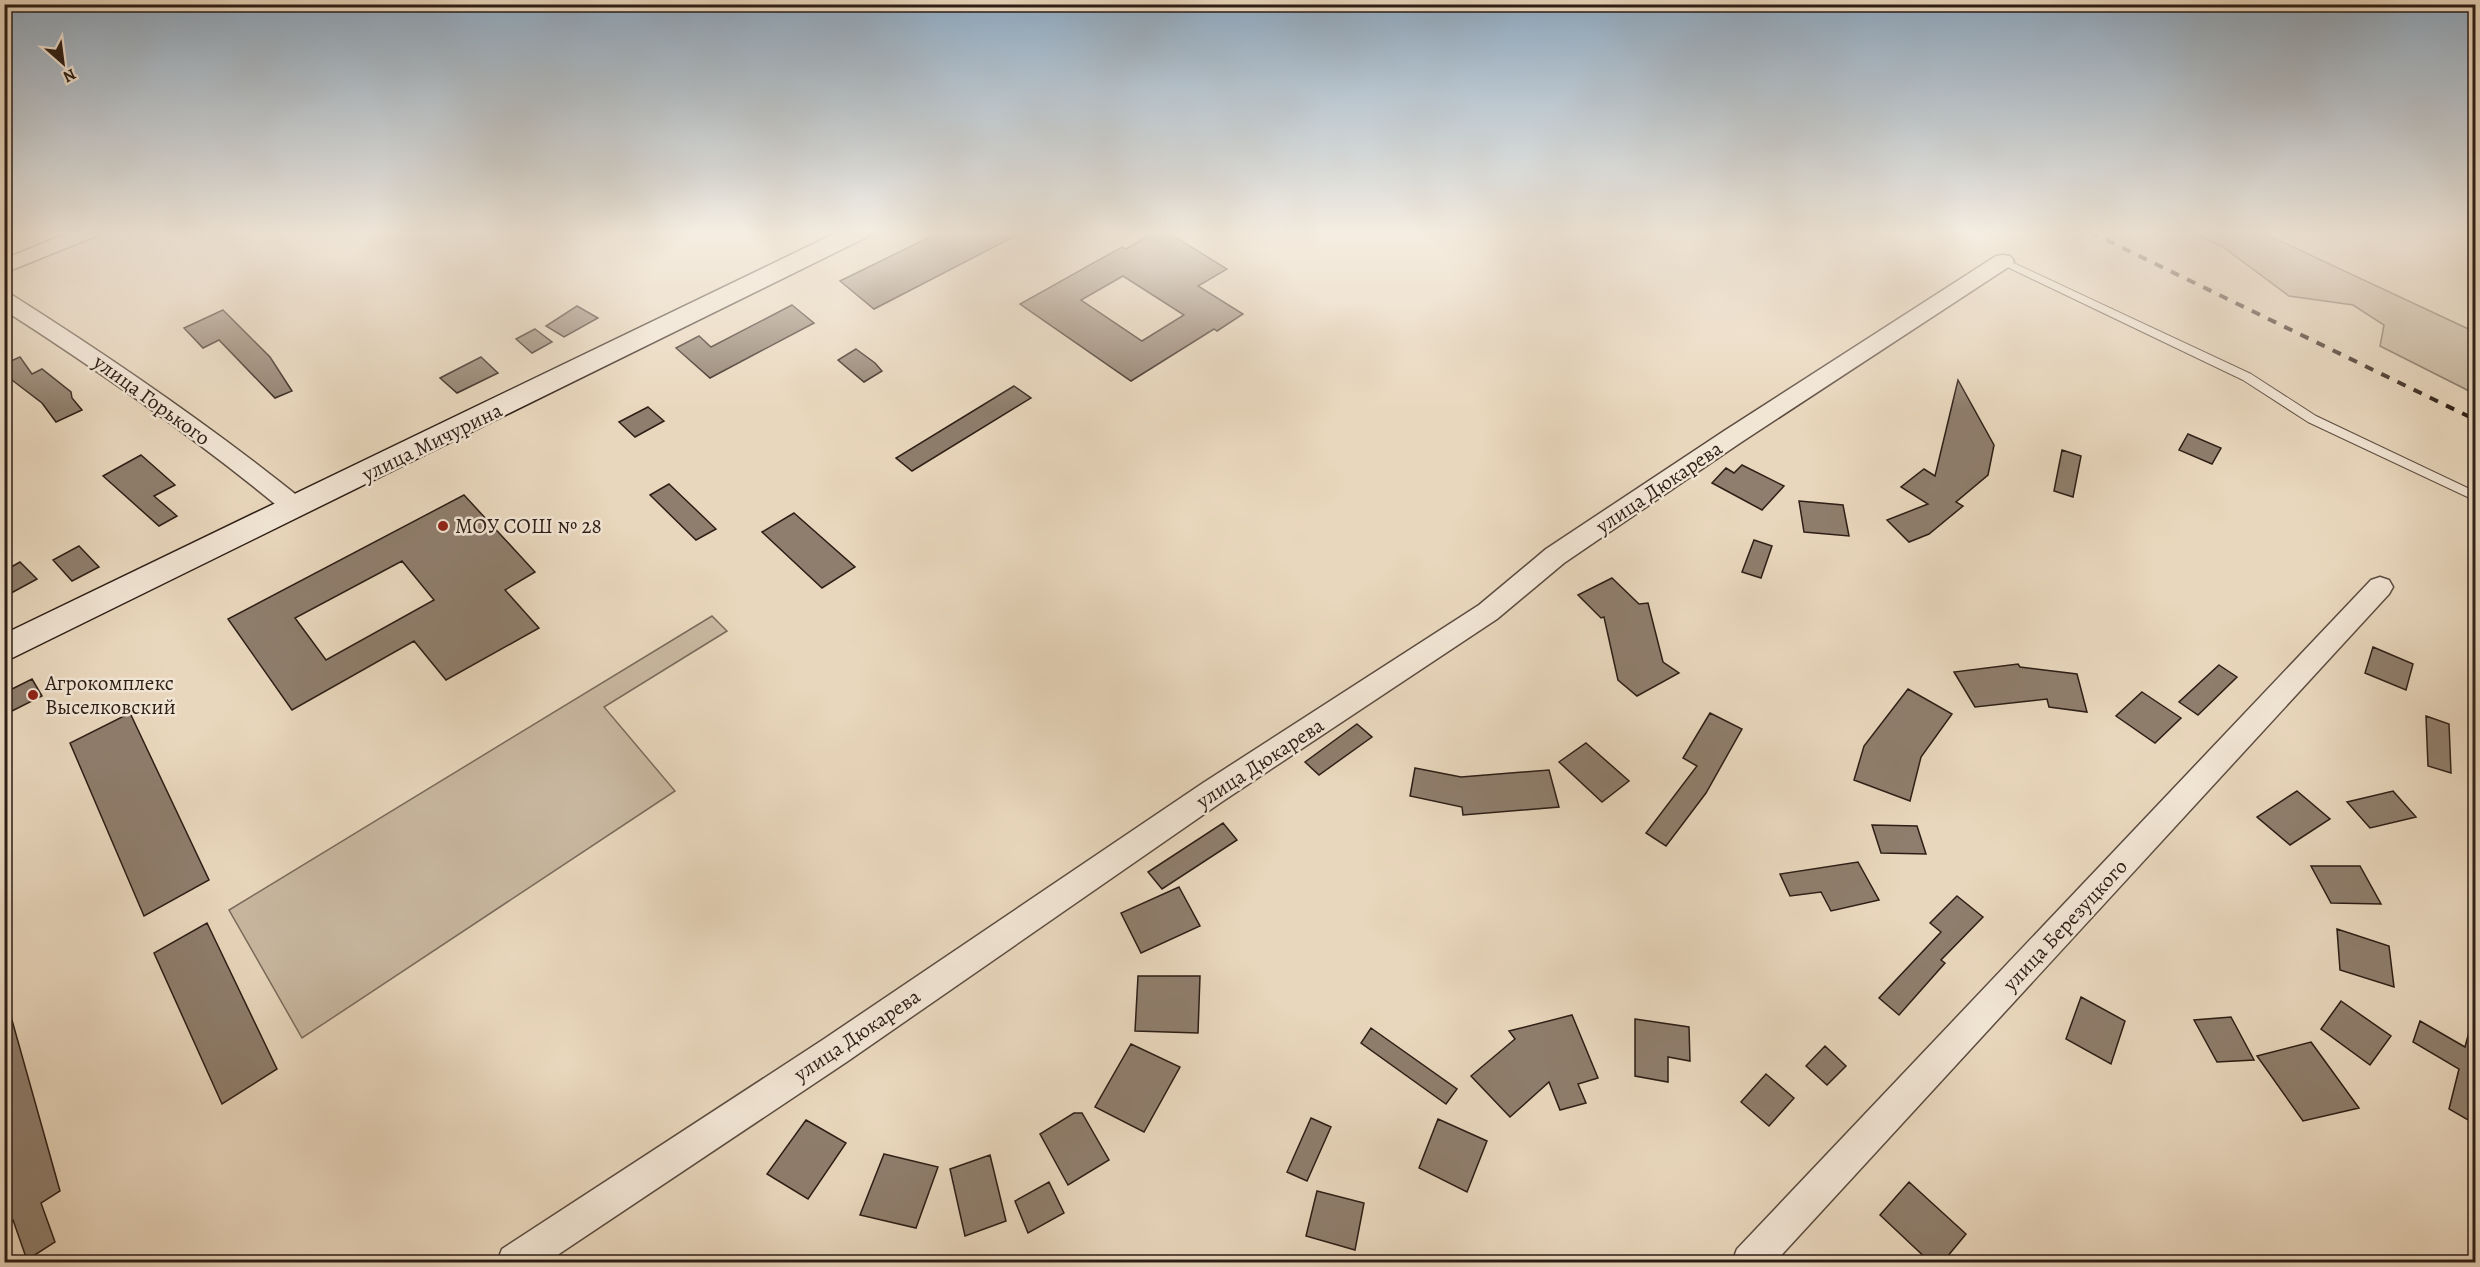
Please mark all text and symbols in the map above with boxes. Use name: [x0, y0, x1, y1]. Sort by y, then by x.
north arrow: [33, 33, 93, 93]
text: N: [59, 63, 80, 88]
street label: улица Горького: [87, 348, 216, 452]
street label: улица Мичурина: [356, 396, 507, 488]
street label: улица Дюкарева: [1589, 434, 1728, 540]
place label: МОУ СОШ № 28: [455, 512, 602, 540]
marker: МОУ СОШ № 28: [436, 519, 450, 533]
place label: Агрокомплекс Выселковский: [44, 669, 176, 721]
marker: Агрокомплекс Выселковский: [26, 688, 40, 702]
street label: улица Дюкарева: [1190, 711, 1330, 815]
street label: улица Березуцкого: [1996, 853, 2134, 998]
street label: улица Дюкарева: [787, 982, 926, 1088]

